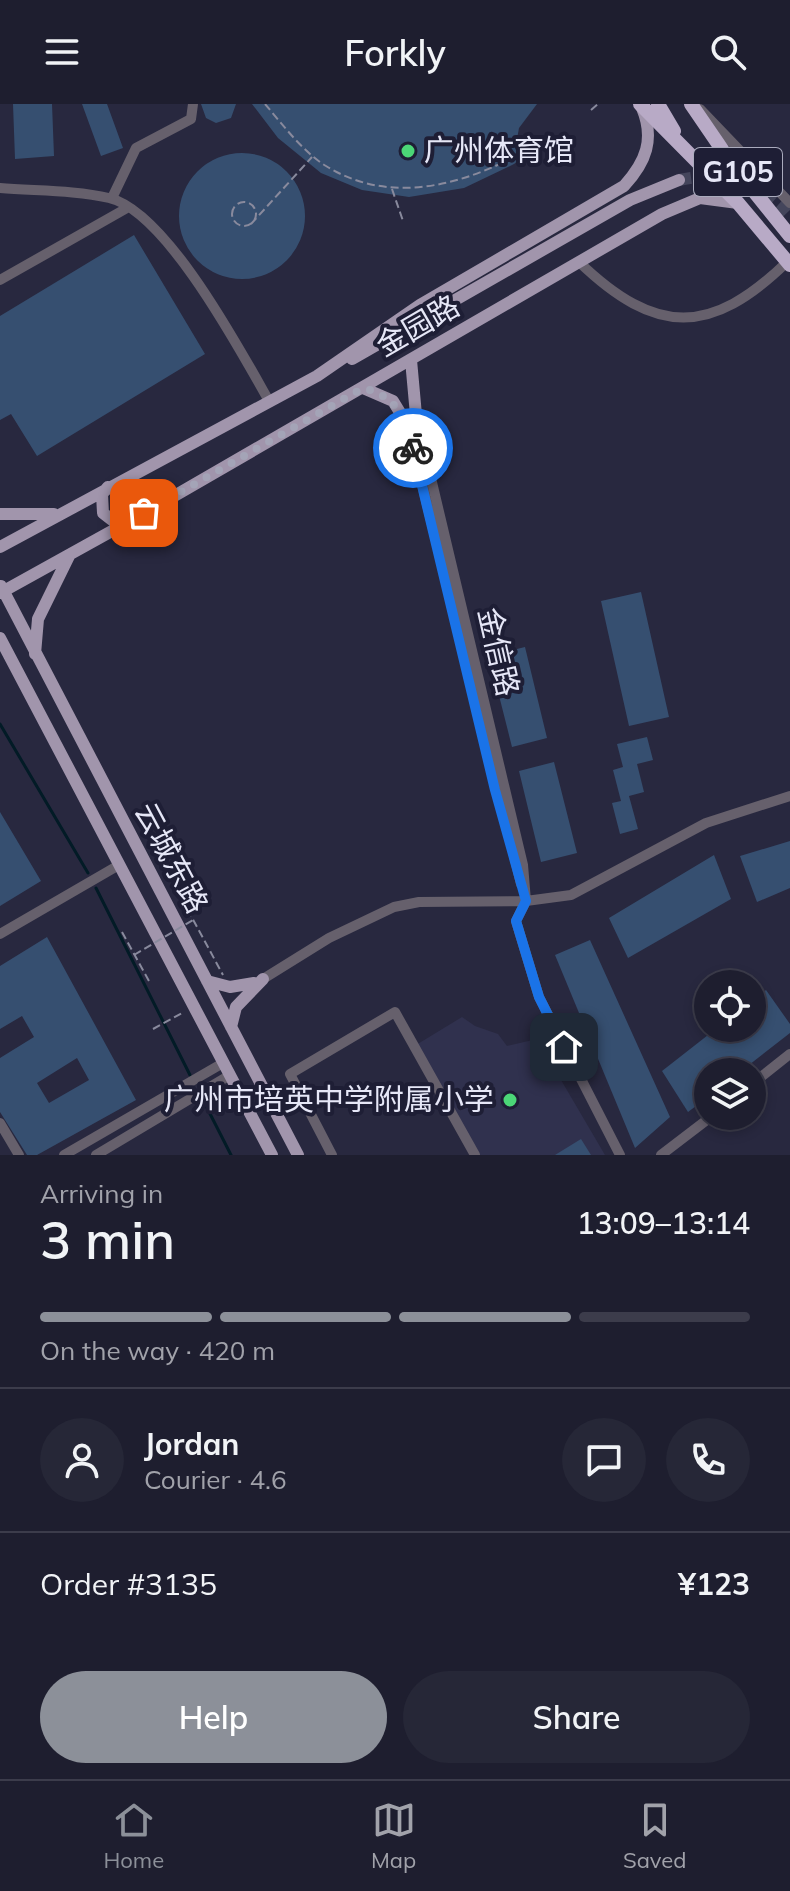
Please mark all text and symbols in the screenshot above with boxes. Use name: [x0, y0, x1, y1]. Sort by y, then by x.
icon: menu: [40, 30, 84, 74]
text: Forkly: [344, 30, 446, 75]
icon: search: [706, 30, 750, 74]
place label: 广州体育馆: [424, 131, 574, 169]
marker: 广州体育馆: [399, 142, 417, 160]
road number: G105: [694, 148, 782, 196]
street label: 金园路: [369, 286, 466, 364]
courier: [373, 408, 453, 488]
icon: bike: [391, 426, 435, 470]
pin: [110, 479, 178, 547]
icon: bag: [122, 491, 166, 535]
street label: 金信路: [470, 604, 528, 700]
street label: 云城东路: [127, 796, 217, 919]
map controls: [694, 970, 766, 1130]
button: locate: [694, 970, 766, 1042]
pin: [530, 1013, 598, 1081]
icon: home: [542, 1025, 586, 1069]
button: layers: [694, 1058, 766, 1130]
place label: 广州市培英中学附属小学: [164, 1080, 494, 1118]
marker: 广州市培英中学附属小学: [501, 1091, 519, 1109]
text: Arriving in: [40, 1177, 163, 1210]
text: 13:09–13:14: [577, 1204, 750, 1242]
text: 3 min: [40, 1207, 175, 1272]
text: On the way · 420 m: [40, 1334, 275, 1367]
button: person: [40, 1418, 124, 1502]
button: chat: [562, 1418, 646, 1502]
button: phone: [666, 1418, 750, 1502]
text: Jordan: [144, 1425, 239, 1463]
text: Courier · 4.6: [144, 1463, 287, 1496]
text: Order #3135: [40, 1565, 217, 1603]
text: ¥123: [678, 1565, 750, 1603]
button: Help: [40, 1671, 387, 1763]
button: Share: [403, 1671, 750, 1763]
tab: Home: [103, 1798, 164, 1874]
tab: Map: [371, 1798, 416, 1874]
tab: Saved: [623, 1798, 687, 1874]

